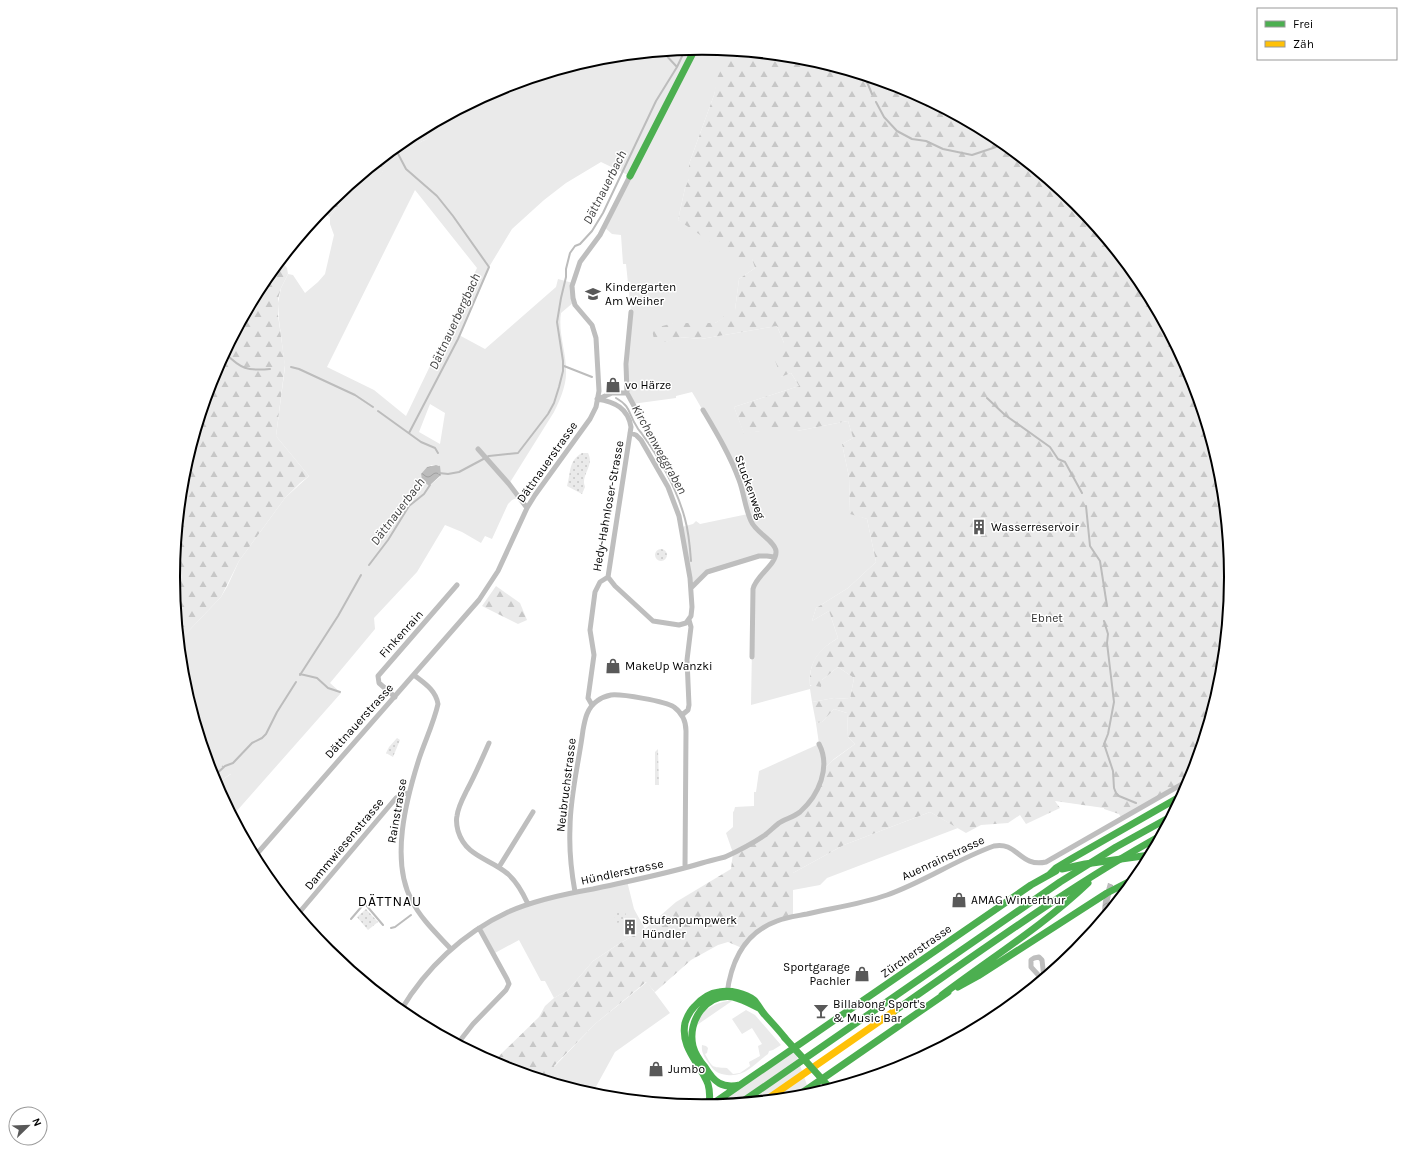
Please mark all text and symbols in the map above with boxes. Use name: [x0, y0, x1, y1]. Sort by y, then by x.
legend: [1257, 8, 1397, 60]
text: Frei: [1293, 17, 1313, 31]
text: Zäh: [1293, 37, 1314, 51]
water label: Dättnauerbach: [579, 148, 629, 227]
water label: Dättnauerbergbach: [426, 271, 483, 372]
place label: Kindergarten Am Weiher: [605, 280, 676, 308]
school or university icon: Kindergarten Am Weiher: [584, 285, 602, 303]
shop icon: vo Härze: [604, 376, 622, 394]
place label: vo Härze: [625, 378, 671, 392]
water label: Kirchenweggraben: [629, 402, 690, 497]
street label: Dättnauerstrasse: [514, 419, 580, 505]
street label: Hedy-Hahnloser-Strasse: [590, 440, 626, 572]
street label: Stuckenweg: [732, 453, 768, 521]
water label: Dättnauerbach: [367, 475, 428, 548]
building icon: Wasserreservoir: [970, 518, 988, 536]
place label: Wasserreservoir: [991, 520, 1080, 534]
street label: Finkenrain: [376, 607, 426, 661]
park label: Ebnet: [1031, 611, 1063, 625]
shop icon: MakeUp Wanzki: [604, 657, 622, 675]
place label: MakeUp Wanzki: [625, 659, 713, 673]
street label: Dättnauerstrasse: [322, 681, 396, 761]
street label: Neubruchstrasse: [553, 737, 579, 833]
street label: Rainstrasse: [384, 778, 410, 844]
street label: Dammwiesenstrasse: [301, 795, 387, 893]
street label: Auenrainstrasse: [899, 833, 987, 883]
street label: Hündlerstrasse: [579, 856, 665, 888]
shop icon: AMAG Winterthur: [950, 891, 968, 909]
district label: DÄTTNAU: [358, 893, 422, 910]
place label: AMAG Winterthur: [971, 893, 1066, 907]
place label: Stufenpumpwerk Hündler: [642, 913, 737, 941]
building icon: Stufenpumpwerk Hündler: [621, 918, 639, 936]
street label: Zürcherstrasse: [878, 921, 954, 981]
place label: Sportgarage Pachler: [783, 960, 851, 988]
shop icon: Sportgarage Pachler: [853, 965, 871, 983]
place label: Billabong Sport's & Music Bar: [833, 997, 926, 1025]
bar icon: Billabong Sport's & Music Bar: [812, 1002, 830, 1020]
shop icon: Jumbo: [647, 1060, 665, 1078]
place label: Jumbo: [668, 1062, 705, 1076]
north arrow: [8, 1106, 48, 1146]
text: N: [29, 1116, 44, 1128]

